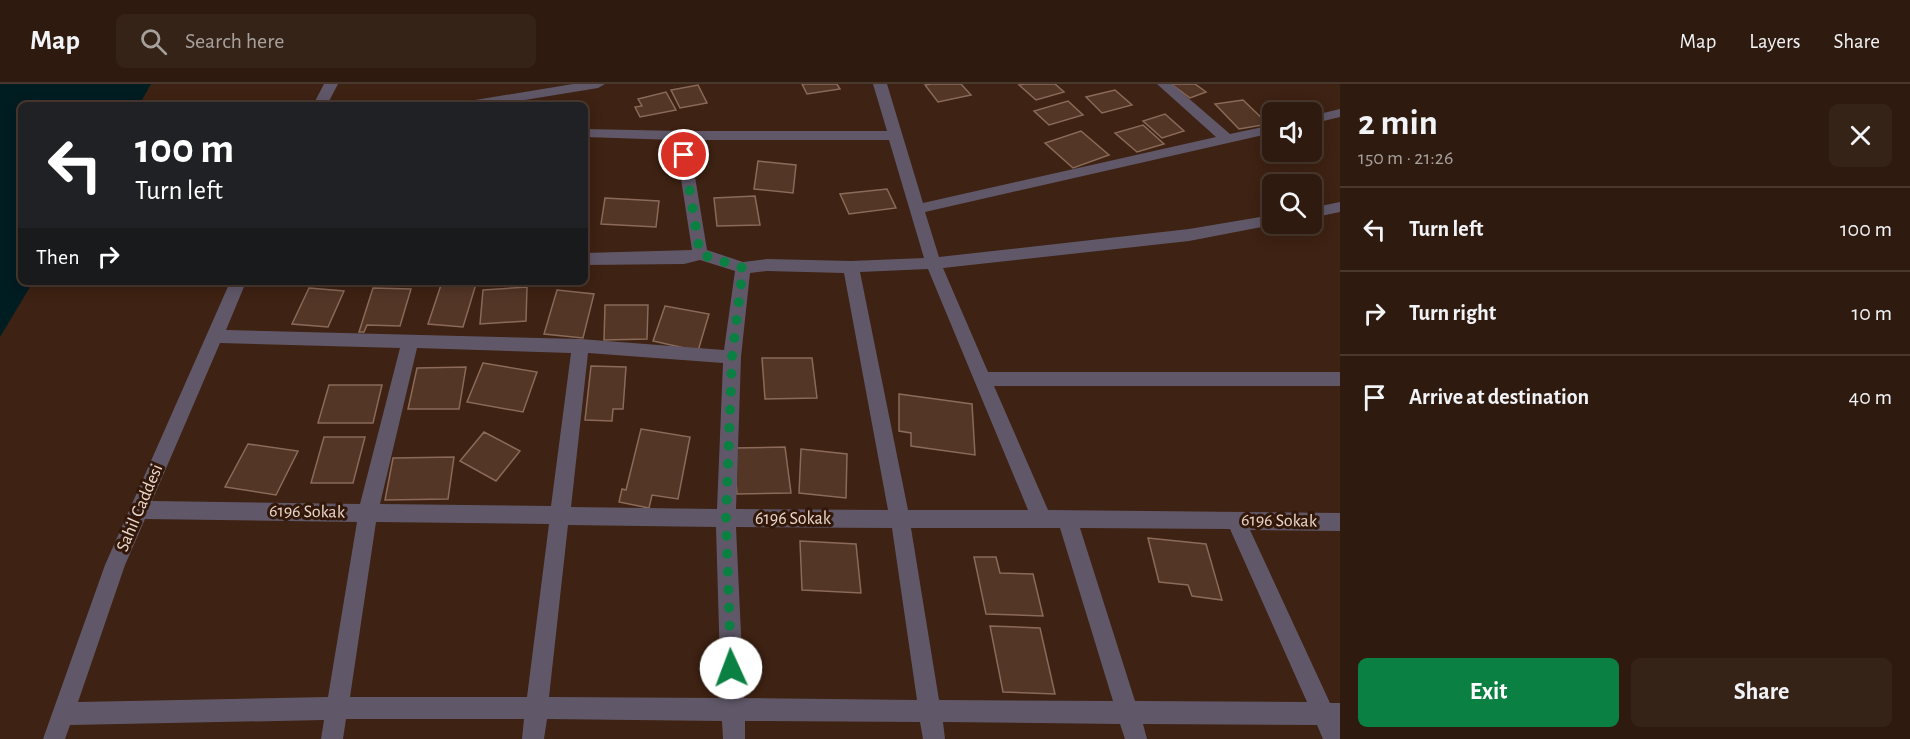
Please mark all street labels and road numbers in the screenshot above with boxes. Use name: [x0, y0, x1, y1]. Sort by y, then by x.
street label: Sahil Caddesi: [114, 462, 166, 554]
street label: 6196 Sokak: [269, 502, 346, 522]
street label: 6196 Sokak: [755, 510, 832, 528]
street label: 6196 Sokak: [1241, 511, 1318, 531]

